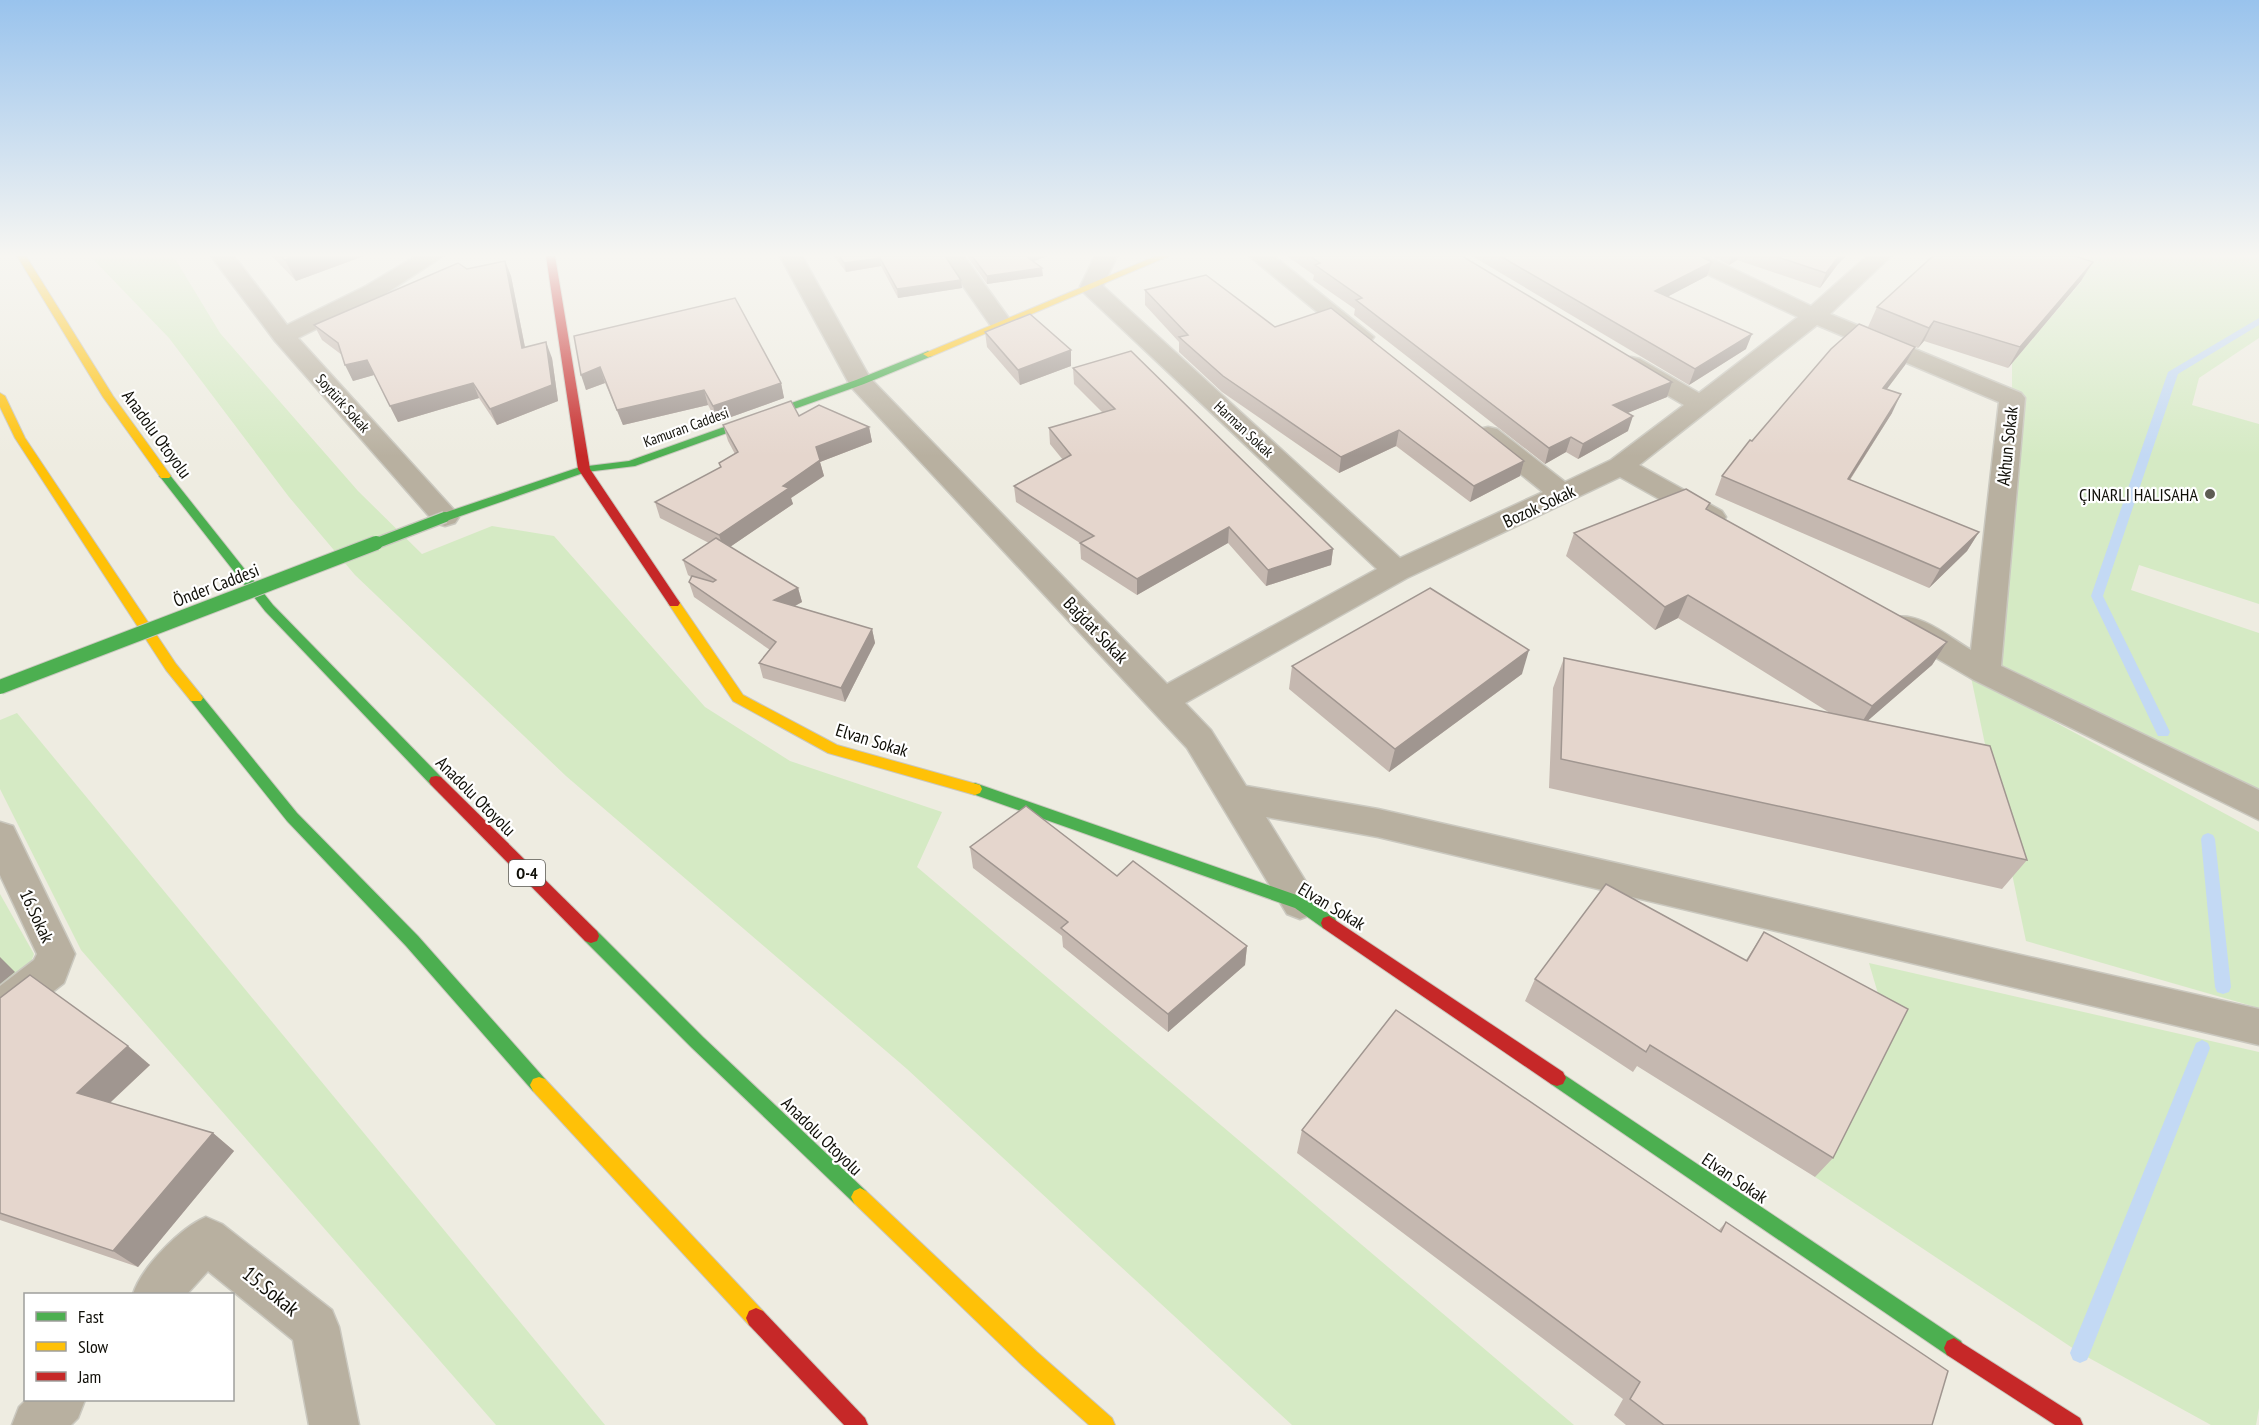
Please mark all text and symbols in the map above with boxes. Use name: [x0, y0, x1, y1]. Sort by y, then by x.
street label: Soytürk Sokak: [312, 370, 374, 436]
street label: Anadolu Otoyolu: [117, 385, 197, 483]
street label: Harman Sokak: [1210, 397, 1278, 461]
street label: Kamuran Caddesi: [641, 403, 731, 451]
street label: Akhun Sokak: [1991, 405, 2023, 487]
street label: Bozok Sokak: [1499, 479, 1579, 533]
place label: ÇINARLI HALISAHA: [2079, 483, 2198, 506]
marker: ÇINARLI HALISAHA: [2203, 487, 2217, 501]
street label: Önder Caddesi: [170, 558, 262, 612]
street label: Bağdat Sokak: [1059, 592, 1133, 668]
street label: Elvan Sokak: [833, 718, 911, 762]
street label: Anadolu Otoyolu: [431, 751, 521, 841]
road number: O-4: [509, 860, 545, 886]
street label: Elvan Sokak: [1294, 877, 1370, 935]
street label: 16.Sokak: [15, 886, 59, 946]
street label: Anadolu Otoyolu: [777, 1092, 867, 1180]
street label: Elvan Sokak: [1698, 1148, 1772, 1208]
street label: 15.Sokak: [237, 1260, 305, 1322]
legend: [24, 1293, 234, 1401]
text: Fast: [78, 1305, 104, 1328]
text: Slow: [78, 1335, 109, 1358]
text: Jam: [77, 1365, 101, 1388]

